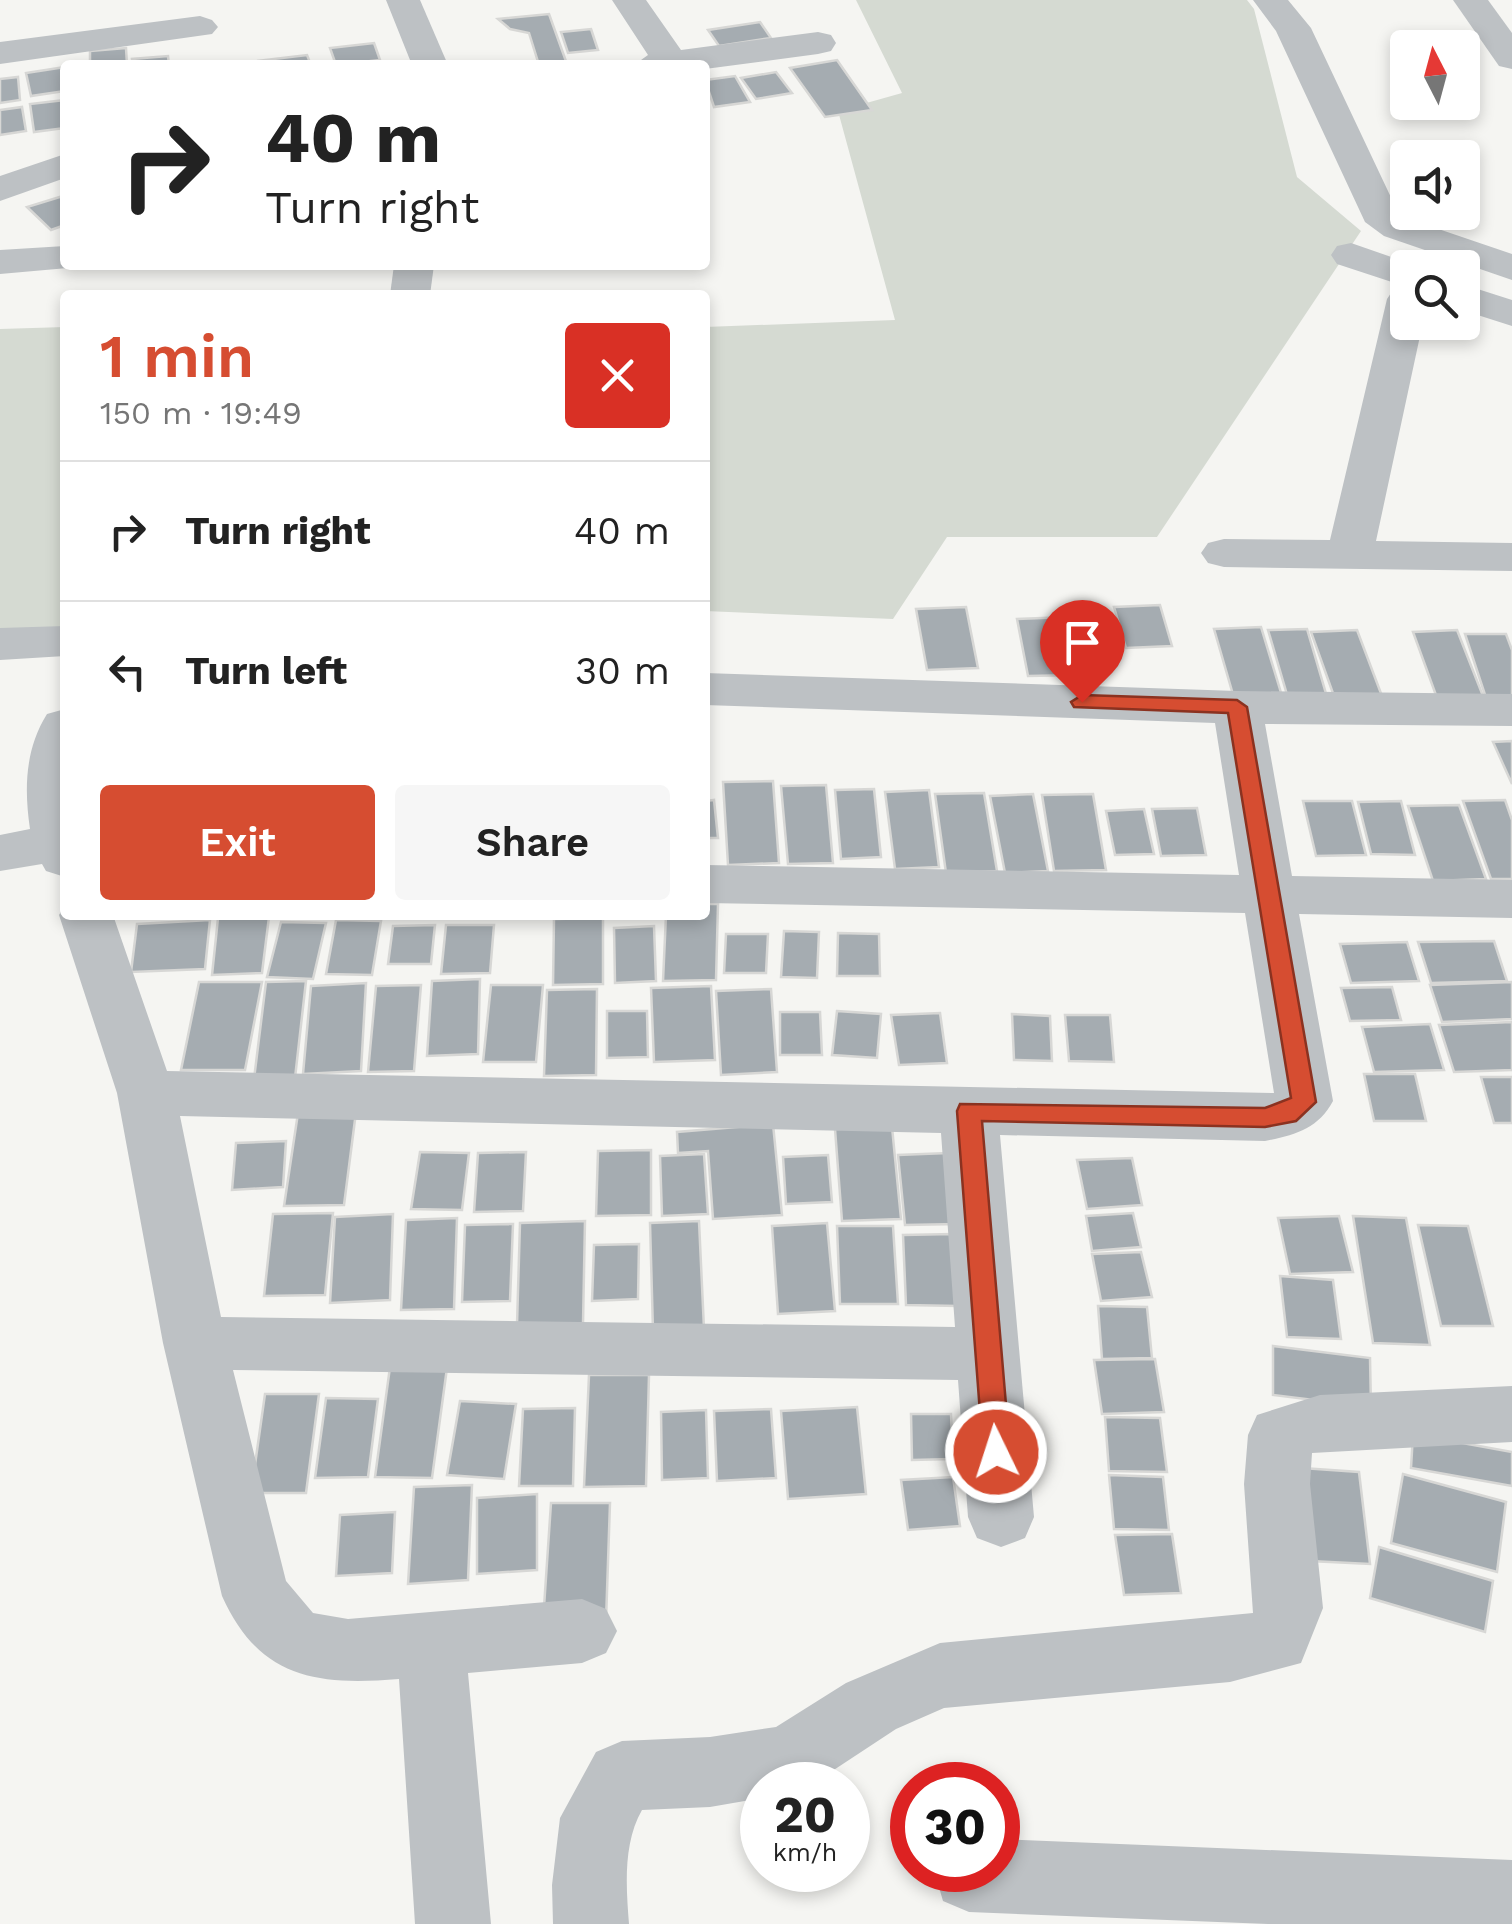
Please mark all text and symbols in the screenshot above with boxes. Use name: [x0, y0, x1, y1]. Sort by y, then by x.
north arrow: [1390, 30, 1480, 120]
map controls: [1390, 30, 1480, 340]
text: 40 m: [265, 97, 441, 179]
icon: right: [100, 100, 230, 230]
button: sound: [1390, 140, 1480, 230]
text: Turn right: [265, 181, 479, 234]
button: search: [1390, 250, 1480, 340]
text: 1 min: [100, 321, 254, 392]
button: close: [565, 323, 670, 428]
text: 150 m · 19:49: [100, 394, 302, 432]
icon: right: [100, 504, 155, 559]
text: Turn right: [185, 509, 371, 553]
text: 40 m: [574, 509, 670, 553]
pin: [1040, 600, 1125, 703]
icon: arrive: [1055, 615, 1110, 670]
icon: left: [100, 644, 155, 699]
text: Turn left: [185, 649, 347, 693]
text: 30 m: [575, 649, 670, 693]
button: Exit: [100, 785, 375, 900]
button: Share: [395, 785, 670, 900]
position arrow: [944, 1400, 1048, 1504]
speed limit sign: 30: [890, 1762, 1020, 1892]
text: 20: [774, 1785, 836, 1844]
text: km/h: [773, 1838, 837, 1867]

